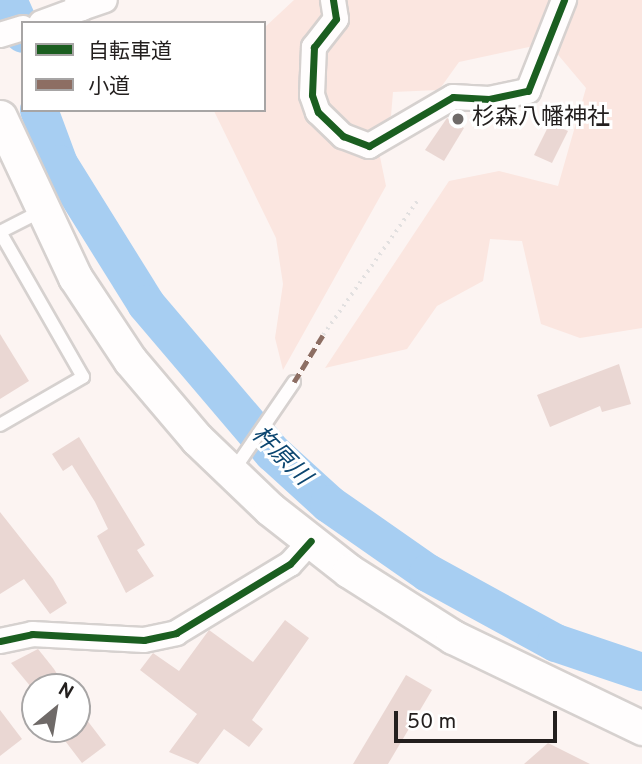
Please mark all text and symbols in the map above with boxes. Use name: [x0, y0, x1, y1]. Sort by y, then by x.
legend: [21, 21, 266, 112]
text: 自転車道: [88, 39, 172, 66]
text: 小道: [88, 74, 130, 101]
place label: 杉森八幡神社: [472, 105, 610, 133]
marker: 杉森八幡神社: [450, 111, 466, 127]
water label: 杵原川: [244, 421, 316, 493]
north arrow: [21, 673, 91, 743]
text: N: [54, 678, 77, 705]
scale bar: [397, 698, 560, 742]
text: 50 m: [407, 709, 456, 736]

